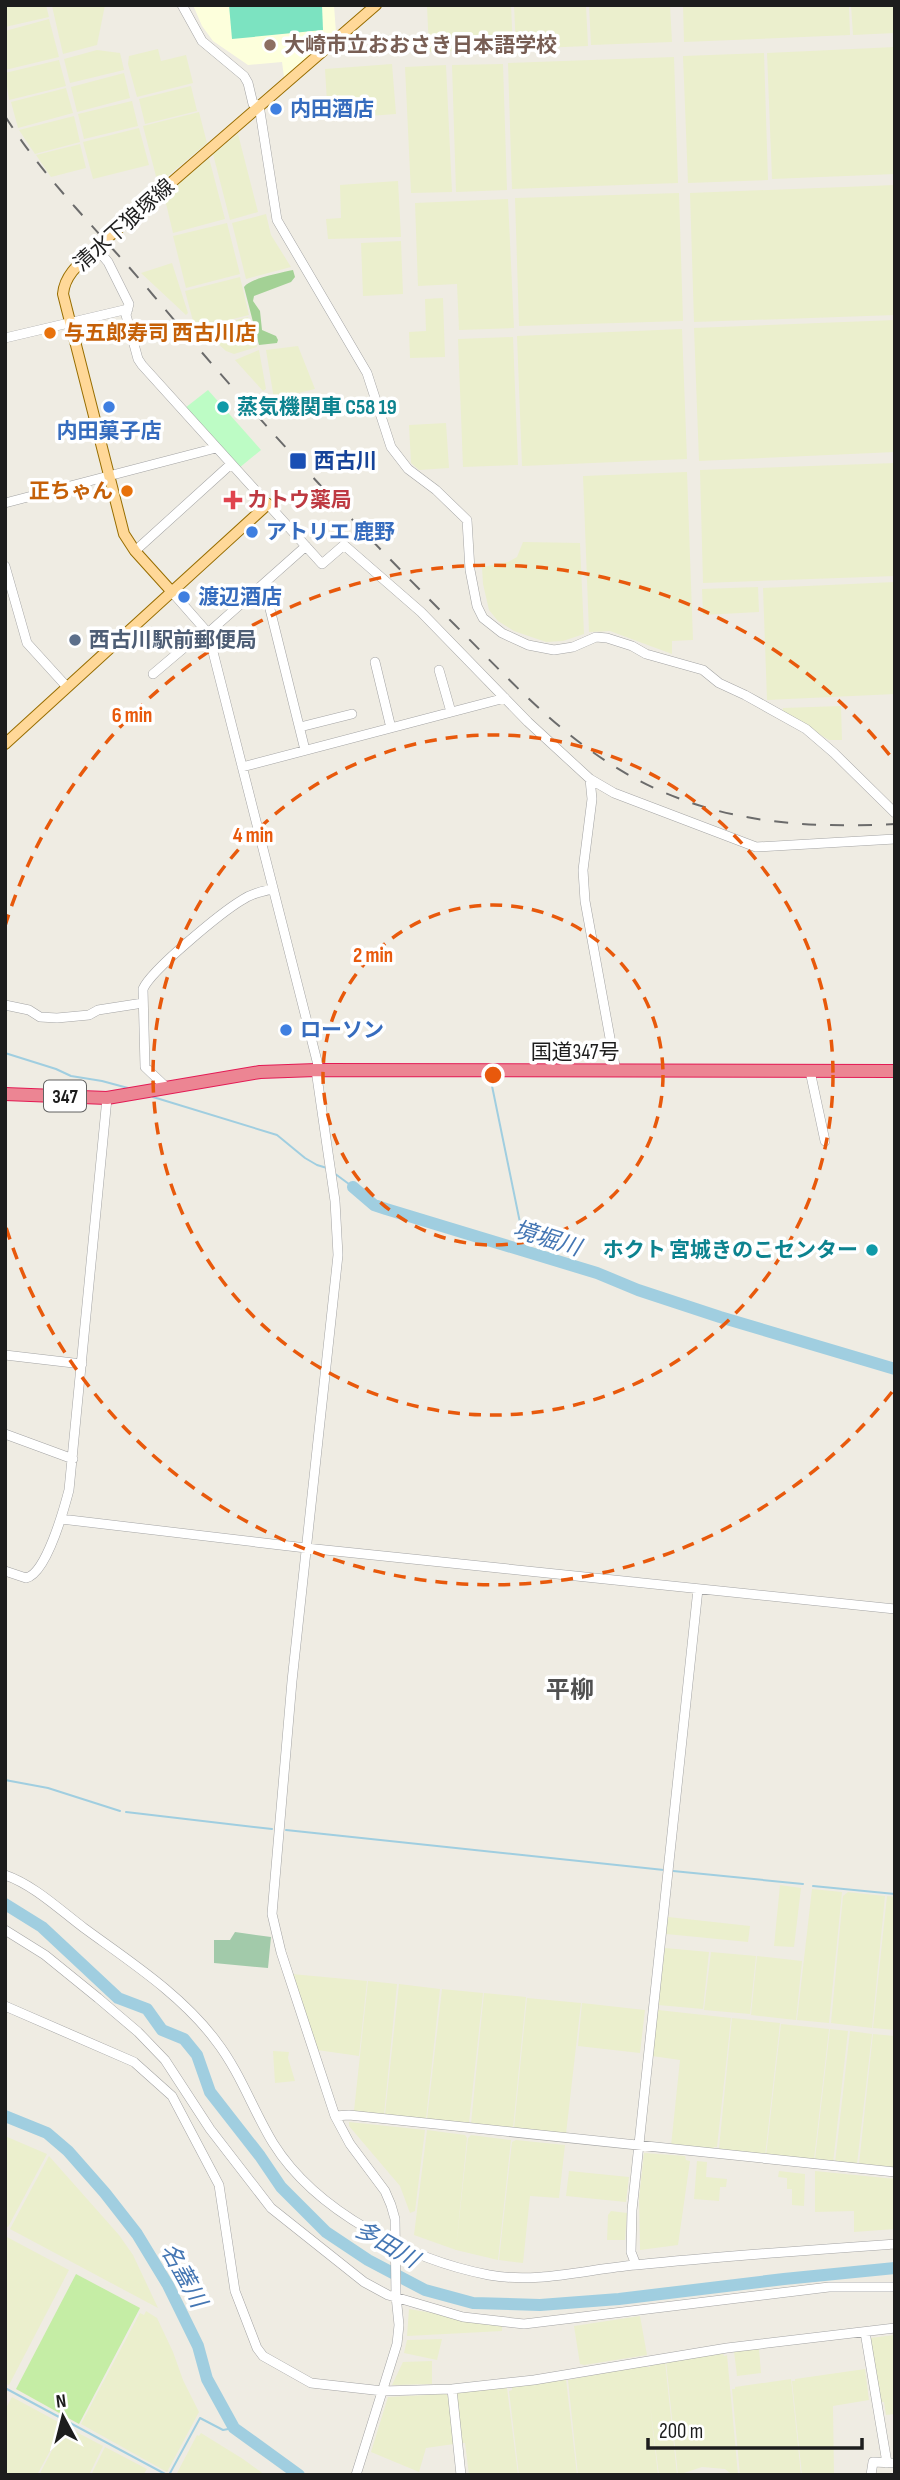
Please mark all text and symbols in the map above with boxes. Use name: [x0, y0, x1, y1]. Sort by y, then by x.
place label: 大崎市立おおさき日本語学校: [284, 33, 557, 58]
marker: 大崎市立おおさき日本語学校: [262, 37, 278, 53]
place label: 内田酒店: [290, 97, 374, 122]
marker: 内田酒店: [268, 101, 284, 117]
street label: 清水下狼塚線: [69, 174, 180, 277]
place label: 与五郎寿司 西古川店: [64, 321, 256, 346]
marker: 与五郎寿司 西古川店: [42, 325, 58, 341]
place label: 蒸気機関車 C58 19: [237, 395, 397, 420]
marker: 内田菓子店: [101, 399, 117, 415]
marker: 蒸気機関車 C58 19: [215, 399, 231, 415]
place label: 内田菓子店: [57, 419, 162, 444]
place label: 西古川: [314, 449, 377, 474]
marker: 西古川: [288, 451, 308, 471]
place label: 正ちゃん: [29, 479, 113, 504]
marker: 正ちゃん: [119, 483, 135, 499]
place label: カトウ薬局: [247, 488, 352, 513]
marker: カトウ薬局: [225, 492, 241, 508]
place label: アトリエ 鹿野: [266, 520, 395, 545]
marker: アトリエ 鹿野: [244, 524, 260, 540]
place label: 渡辺酒店: [198, 585, 282, 610]
marker: 渡辺酒店: [176, 589, 192, 605]
place label: 西古川駅前郵便局: [89, 628, 257, 653]
marker: 西古川駅前郵便局: [67, 632, 83, 648]
text: 6 min: [112, 703, 152, 728]
text: 4 min: [233, 823, 273, 848]
text: 2 min: [353, 943, 393, 968]
place label: ローソン: [300, 1018, 384, 1043]
marker: ローソン: [278, 1022, 294, 1038]
street label: 国道347号: [531, 1040, 619, 1065]
centre of rings: [481, 1063, 505, 1087]
road number: 347: [44, 1080, 86, 1112]
water label: 境堀川: [510, 1215, 587, 1263]
place label: ホクト 宮城きのこセンター: [603, 1238, 858, 1263]
marker: ホクト 宮城きのこセンター: [864, 1242, 880, 1258]
district label: 平柳: [546, 1676, 594, 1705]
water label: 多田川: [350, 2215, 426, 2276]
water label: 名蓋川: [154, 2239, 214, 2315]
north arrow: [28, 2382, 98, 2452]
text: N: [55, 2390, 68, 2414]
scale bar: [648, 2406, 862, 2450]
text: 200 m: [659, 2419, 703, 2444]

